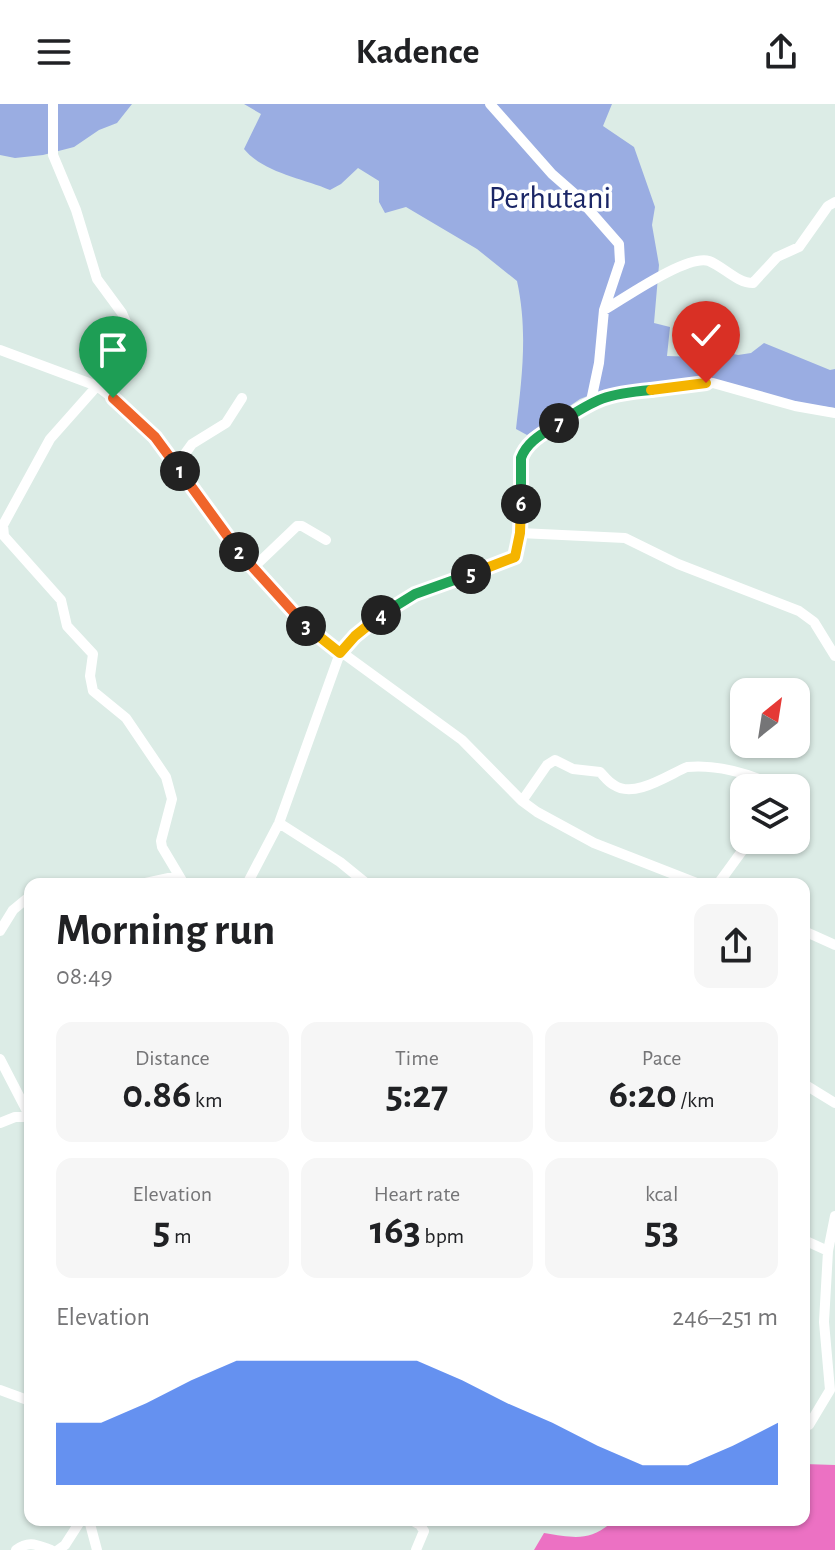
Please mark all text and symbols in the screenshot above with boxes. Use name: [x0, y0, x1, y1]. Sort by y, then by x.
icon: menu: [32, 30, 76, 74]
icon: share: [759, 30, 803, 74]
text: Kadence: [356, 34, 479, 70]
park label: Perhutani: [489, 182, 611, 214]
pin: [672, 301, 740, 383]
icon: check: [684, 313, 728, 357]
pin: [79, 316, 147, 398]
icon: arrive: [91, 328, 135, 372]
pin: 7: [539, 403, 579, 443]
text: 7: [554, 412, 564, 434]
pin: 1: [160, 451, 200, 491]
text: 1: [176, 460, 184, 482]
pin: 6: [501, 484, 541, 524]
text: 6: [516, 493, 526, 515]
pin: 2: [219, 532, 259, 572]
text: 2: [234, 541, 244, 563]
pin: 5: [451, 554, 491, 594]
text: 5: [466, 563, 476, 585]
pin: 4: [361, 595, 401, 635]
text: 4: [375, 604, 387, 626]
pin: 3: [286, 606, 326, 646]
text: 3: [301, 615, 311, 637]
north arrow: [730, 678, 810, 758]
map controls: [730, 678, 810, 854]
button: layers: [730, 774, 810, 854]
button: share: [694, 904, 778, 988]
text: Morning run: [56, 909, 275, 953]
text: 08:49: [56, 963, 113, 989]
text: Distance: [135, 1047, 210, 1069]
text: Time: [395, 1047, 439, 1069]
text: Pace: [642, 1047, 681, 1069]
text: 0.86: [122, 1075, 191, 1115]
text: 5:27: [386, 1075, 448, 1115]
text: 6:20: [609, 1075, 677, 1115]
text: km: [191, 1089, 222, 1111]
text: /km: [677, 1089, 715, 1111]
text: Elevation: [133, 1183, 212, 1205]
text: Heart rate: [374, 1183, 460, 1205]
text: kcal: [645, 1183, 678, 1205]
text: 5: [153, 1211, 170, 1251]
text: 163: [370, 1211, 421, 1251]
text: 53: [644, 1211, 679, 1251]
text: m: [170, 1225, 192, 1247]
text: bpm: [421, 1225, 464, 1247]
text: Elevation: [56, 1304, 150, 1330]
text: 246–251 m: [672, 1304, 778, 1330]

